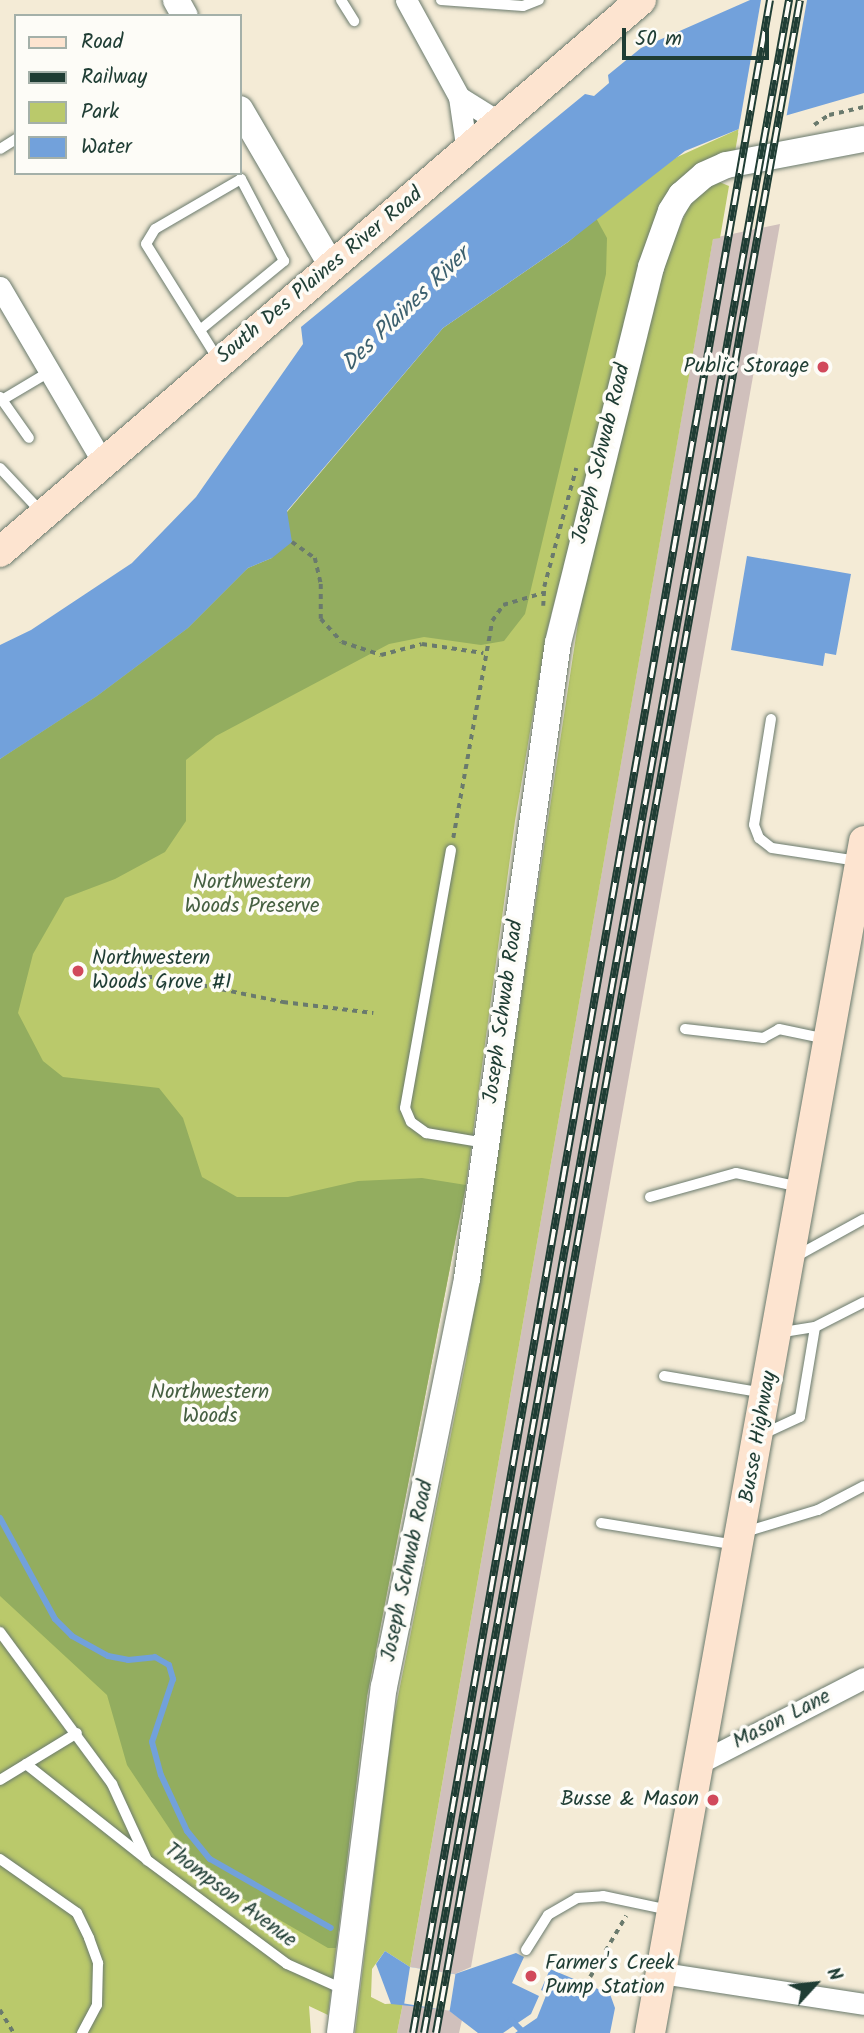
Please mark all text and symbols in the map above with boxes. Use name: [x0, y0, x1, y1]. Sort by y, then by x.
legend: [14, 14, 242, 175]
scale bar: [626, 14, 773, 58]
text: 50 m: [635, 23, 682, 56]
text: Road: [81, 26, 123, 59]
text: Railway: [81, 61, 147, 94]
text: Park: [81, 96, 119, 129]
text: Water: [81, 131, 132, 164]
street label: South Des Plaines River Road: [212, 182, 428, 370]
water label: Des Plaines River: [336, 242, 476, 378]
place label: Public Storage: [684, 354, 809, 380]
marker: Public Storage: [815, 359, 831, 375]
street label: Joseph Schwab Road: [567, 361, 637, 547]
park label: Northwestern Woods Preserve: [185, 870, 319, 920]
street label: Joseph Schwab Road: [479, 919, 529, 1105]
place label: Northwestern Woods Grove #1: [92, 946, 232, 996]
marker: Northwestern Woods Grove #1: [70, 963, 86, 979]
street label: Busse Highway: [735, 1369, 783, 1505]
park label: Northwestern Woods: [151, 1380, 269, 1430]
street label: Joseph Schwab Road: [376, 1478, 440, 1664]
street label: Mason Lane: [729, 1685, 835, 1755]
place label: Busse & Mason: [560, 1787, 699, 1813]
marker: Busse & Mason: [705, 1792, 721, 1808]
street label: Thompson Avenue: [159, 1838, 301, 1954]
north arrow: [780, 1949, 850, 2019]
place label: Farmer's Creek Pump Station: [545, 1951, 675, 2001]
text: N: [818, 1962, 850, 1987]
marker: Farmer's Creek Pump Station: [523, 1968, 539, 1984]

